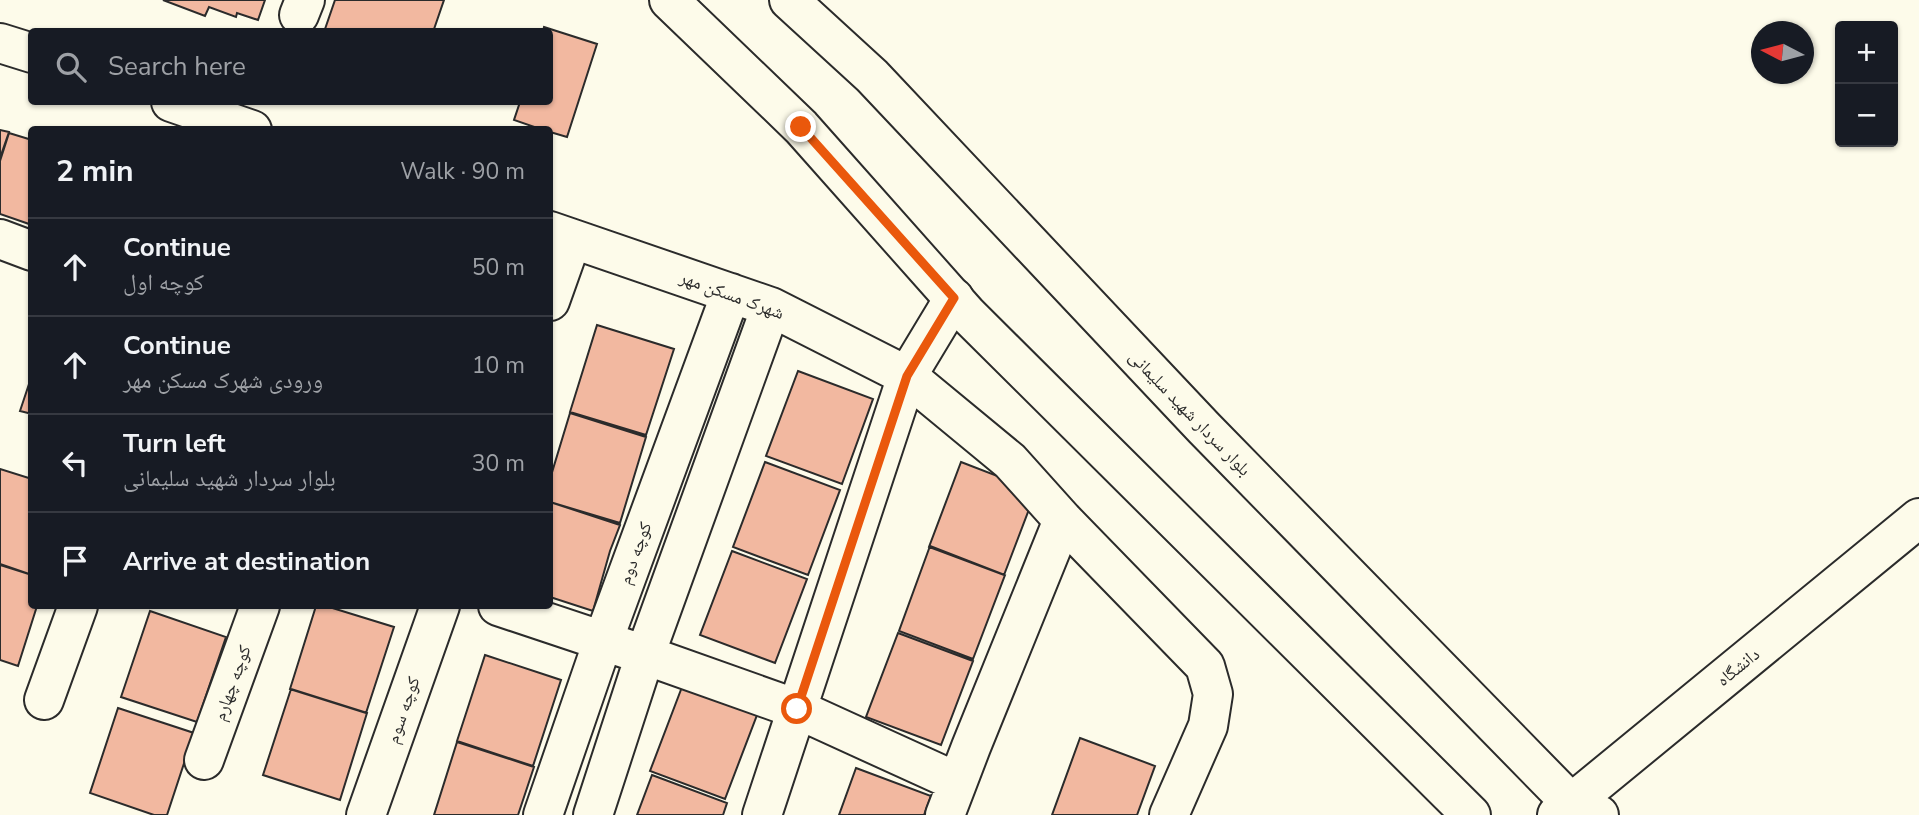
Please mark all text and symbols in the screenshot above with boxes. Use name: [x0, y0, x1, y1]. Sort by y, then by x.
north arrow: [1751, 21, 1814, 84]
map controls: [1835, 21, 1898, 147]
button: +: [1835, 21, 1898, 84]
search box: [28, 28, 553, 105]
icon: search: [52, 48, 90, 86]
text: Search here: [108, 49, 246, 84]
button: −: [1835, 84, 1898, 147]
route end: [785, 111, 816, 142]
text: 2 min: [56, 151, 134, 192]
text: Walk · 90 m: [400, 156, 525, 187]
text: Continue: [123, 230, 231, 265]
icon: ahead: [56, 248, 94, 286]
text: 50 m: [472, 252, 525, 283]
street label: شهرک مسکن مهر: [676, 265, 788, 325]
text: کوچه اول: [123, 267, 204, 298]
text: Continue: [123, 328, 231, 363]
street label: بلوار سردار شهید سلیمانی: [1124, 345, 1256, 481]
icon: ahead: [56, 346, 94, 384]
text: 10 m: [472, 350, 525, 381]
text: ورودی شهرک مسکن مهر: [123, 365, 323, 396]
text: Turn left: [123, 426, 226, 461]
icon: left: [56, 444, 94, 482]
text: 30 m: [472, 448, 525, 479]
text: بلوار سردار شهید سلیمانی: [123, 463, 336, 494]
street label: کوچه دوم: [613, 518, 658, 588]
icon: arrive: [56, 542, 94, 580]
text: Arrive at destination: [123, 544, 370, 579]
street label: کوچه چهارم: [207, 641, 257, 724]
street label: دانشگاه: [1711, 642, 1765, 692]
street label: کوچه سوم: [380, 673, 426, 747]
route start: [781, 693, 812, 724]

